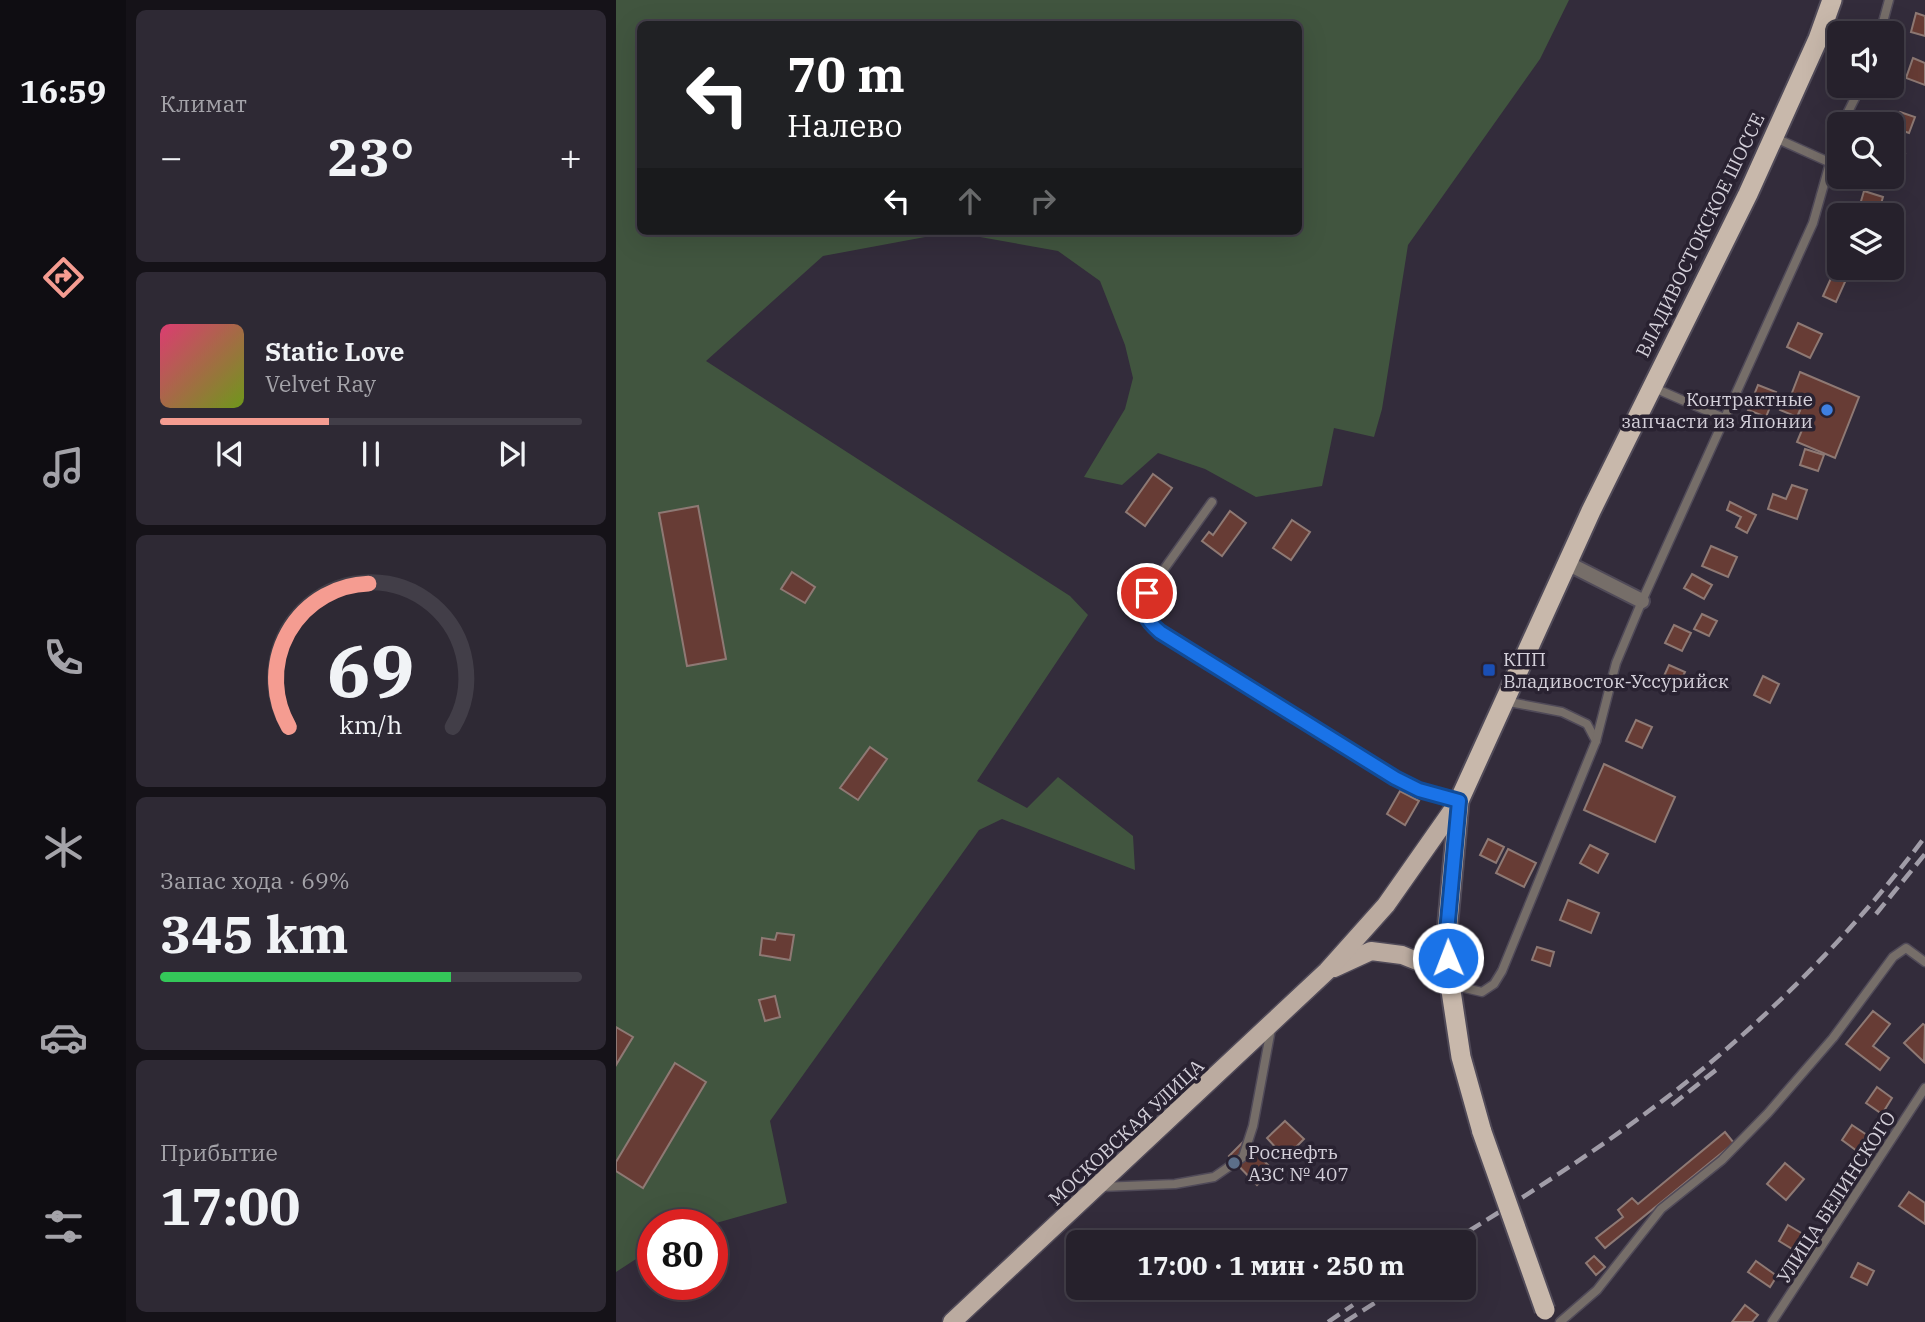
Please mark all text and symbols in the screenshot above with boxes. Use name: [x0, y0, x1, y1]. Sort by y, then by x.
map controls: [1827, 21, 1904, 280]
button: sound: [1827, 21, 1904, 98]
text: 70 m: [787, 42, 905, 105]
icon: left: [672, 49, 763, 140]
text: 16:59: [20, 70, 106, 112]
text: Климат: [160, 88, 247, 118]
text: Налево: [787, 104, 903, 146]
street label: ВЛАДИВОСТОКСКОЕ ШОССЕ: [1630, 109, 1770, 361]
button: search: [1827, 112, 1904, 189]
text: 23°: [328, 123, 414, 190]
text: −: [160, 132, 183, 181]
text: +: [559, 132, 582, 181]
icon: left: [878, 182, 916, 220]
icon: ahead: [951, 182, 989, 220]
icon: right: [1024, 182, 1062, 220]
button: layers: [1827, 203, 1904, 280]
icon: directions: [39, 253, 88, 302]
text: Static Love: [265, 334, 404, 368]
text: Velvet Ray: [265, 368, 376, 398]
place label: Контрактные запчасти из Японии: [1622, 387, 1813, 433]
marker: Контрактные запчасти из Японии: [1819, 402, 1835, 418]
icon: previous: [211, 435, 249, 473]
icon: pause: [352, 435, 390, 473]
icon: next: [493, 435, 531, 473]
icon: music: [39, 443, 88, 492]
pin: [1117, 563, 1177, 623]
icon: arrive: [1128, 574, 1166, 612]
text: 69: [327, 622, 415, 717]
icon: phone: [39, 633, 88, 682]
place label: КПП Владивосток-Уссурийск: [1503, 647, 1729, 693]
marker: КПП Владивосток-Уссурийск: [1481, 662, 1497, 678]
text: km/h: [339, 708, 403, 741]
icon: climate: [39, 823, 88, 872]
text: Запас хода · 69%: [160, 865, 350, 895]
text: 345 km: [160, 900, 349, 967]
position arrow: [1411, 921, 1485, 995]
icon: car: [39, 1013, 88, 1062]
street label: МОСКОВСКАЯ УЛИЦА: [1043, 1054, 1209, 1210]
street label: УЛИЦА БЕЛИНСКОГО: [1771, 1106, 1901, 1288]
text: Прибытие: [160, 1137, 278, 1167]
place label: Роснефть АЗС № 407: [1248, 1140, 1349, 1186]
marker: Роснефть АЗС № 407: [1226, 1155, 1242, 1171]
text: 17:00: [160, 1172, 301, 1239]
icon: filters: [39, 1202, 88, 1251]
speed limit sign: 80: [637, 1209, 728, 1300]
text: 17:00 · 1 мин · 250 m: [1137, 1248, 1405, 1282]

